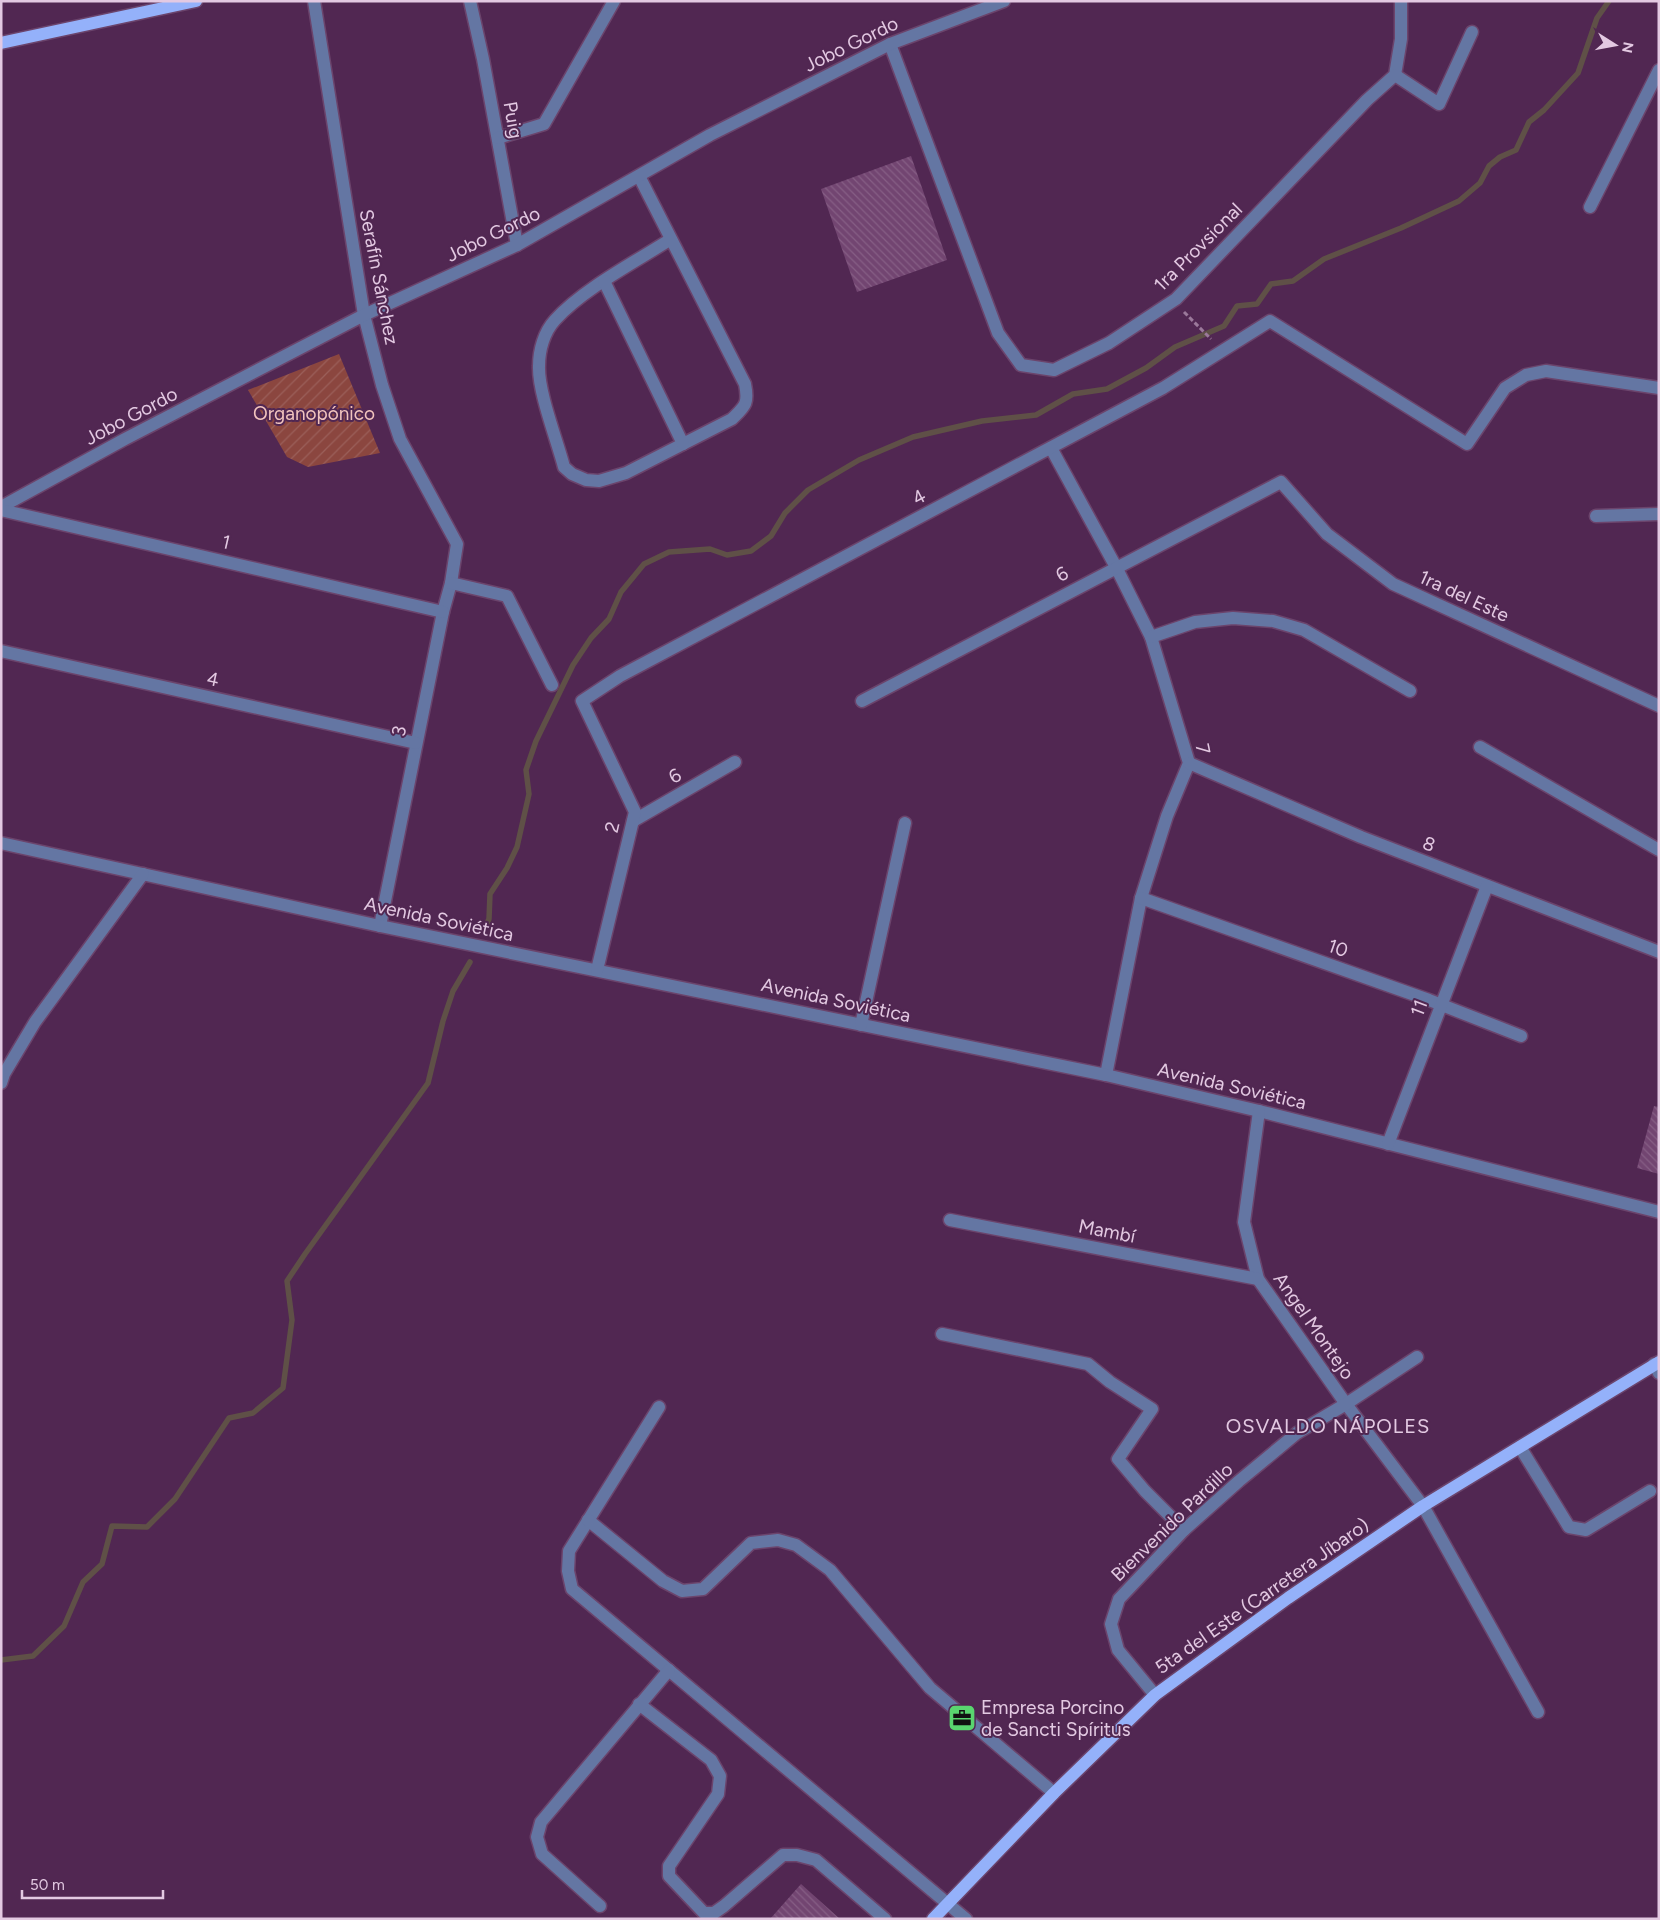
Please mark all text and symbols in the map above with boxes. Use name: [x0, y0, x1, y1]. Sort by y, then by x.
street label: Jobo Gordo: [800, 11, 902, 77]
north arrow: [1590, 20, 1640, 70]
text: N: [1618, 40, 1637, 54]
street label: Puig: [498, 100, 528, 140]
street label: 1ra Provsional: [1149, 198, 1247, 296]
street label: Jobo Gordo: [442, 201, 544, 267]
street label: Serafín Sánchez: [355, 207, 403, 347]
street label: Jobo Gordo: [81, 382, 181, 450]
park label: Organopónico: [253, 402, 375, 425]
street label: 4: [908, 484, 930, 510]
street label: 1: [220, 530, 232, 554]
street label: 6: [1052, 561, 1072, 587]
street label: 1ra del Este: [1415, 565, 1513, 627]
street label: 4: [205, 667, 221, 692]
street label: 3: [387, 724, 411, 738]
street label: 7: [1191, 742, 1215, 756]
street label: 6: [665, 763, 686, 789]
street label: 2: [600, 819, 624, 835]
street label: 8: [1419, 831, 1439, 857]
street label: Avenida Soviética: [362, 892, 516, 946]
street label: 10: [1325, 934, 1351, 962]
street label: Avenida Soviética: [759, 973, 913, 1027]
street label: 11: [1405, 997, 1433, 1019]
street label: Avenida Soviética: [1155, 1058, 1309, 1114]
street label: Mambí: [1077, 1214, 1139, 1248]
street label: Angel Montejo: [1269, 1268, 1359, 1384]
district label: OSVALDO NÁPOLES: [1226, 1414, 1430, 1438]
street label: Bienvenido Pardillo: [1106, 1458, 1238, 1586]
street label: 5ta del Este (Carretera Jíbaro): [1151, 1513, 1373, 1679]
place label: Empresa Porcino de Sancti Spíritus: [981, 1696, 1131, 1741]
office icon: Empresa Porcino de Sancti Spíritus: [947, 1703, 977, 1733]
scale bar: [22, 1868, 164, 1900]
text: 50 m: [30, 1876, 65, 1894]

